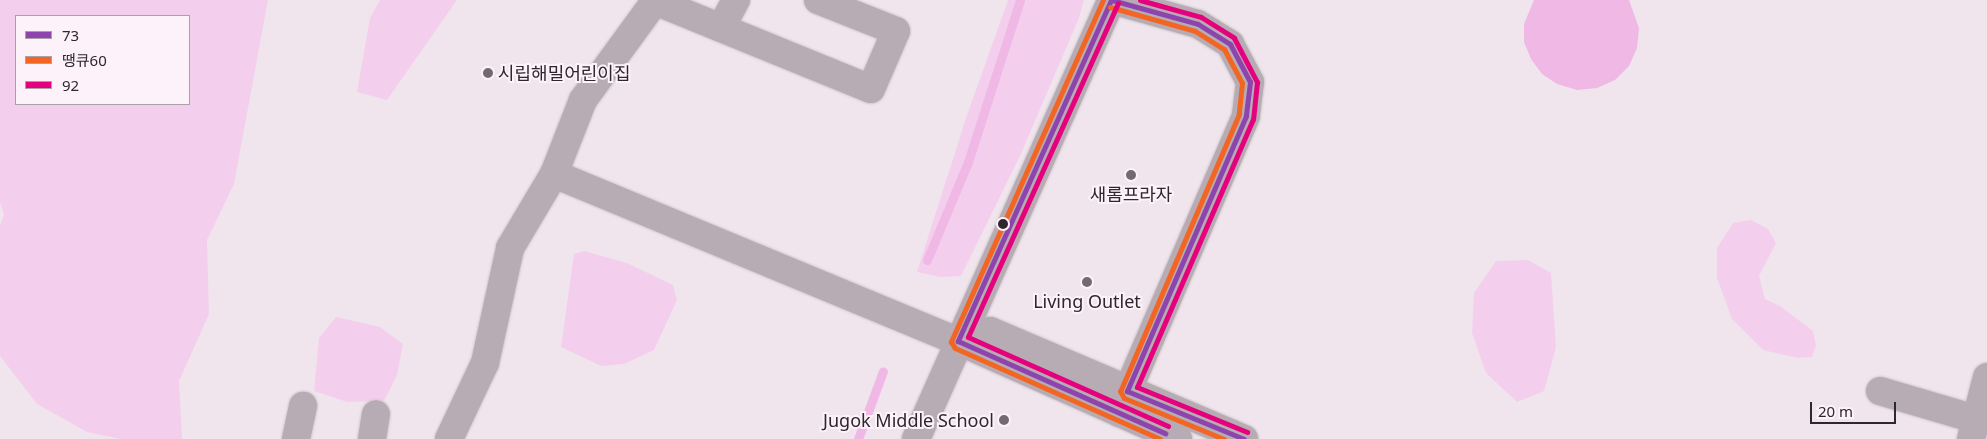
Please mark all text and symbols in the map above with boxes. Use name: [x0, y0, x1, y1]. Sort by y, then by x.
legend: [15, 15, 190, 105]
text: 73: [62, 25, 79, 45]
text: 땡큐60: [62, 50, 107, 70]
place label: 시립해밀어린이집: [498, 62, 630, 84]
marker: 시립해밀어린이집: [482, 67, 494, 79]
text: 92: [62, 75, 79, 95]
marker: 새롬프라자: [1125, 169, 1137, 181]
place label: 새롬프라자: [1090, 183, 1172, 205]
unlabelled marker: [998, 219, 1008, 229]
marker: Living Outlet: [1081, 276, 1093, 288]
place label: Living Outlet: [1033, 290, 1141, 312]
scale bar: [1812, 392, 1898, 424]
text: 20 m: [1818, 401, 1853, 421]
place label: Jugok Middle School: [823, 409, 994, 431]
marker: Jugok Middle School: [998, 414, 1010, 426]

